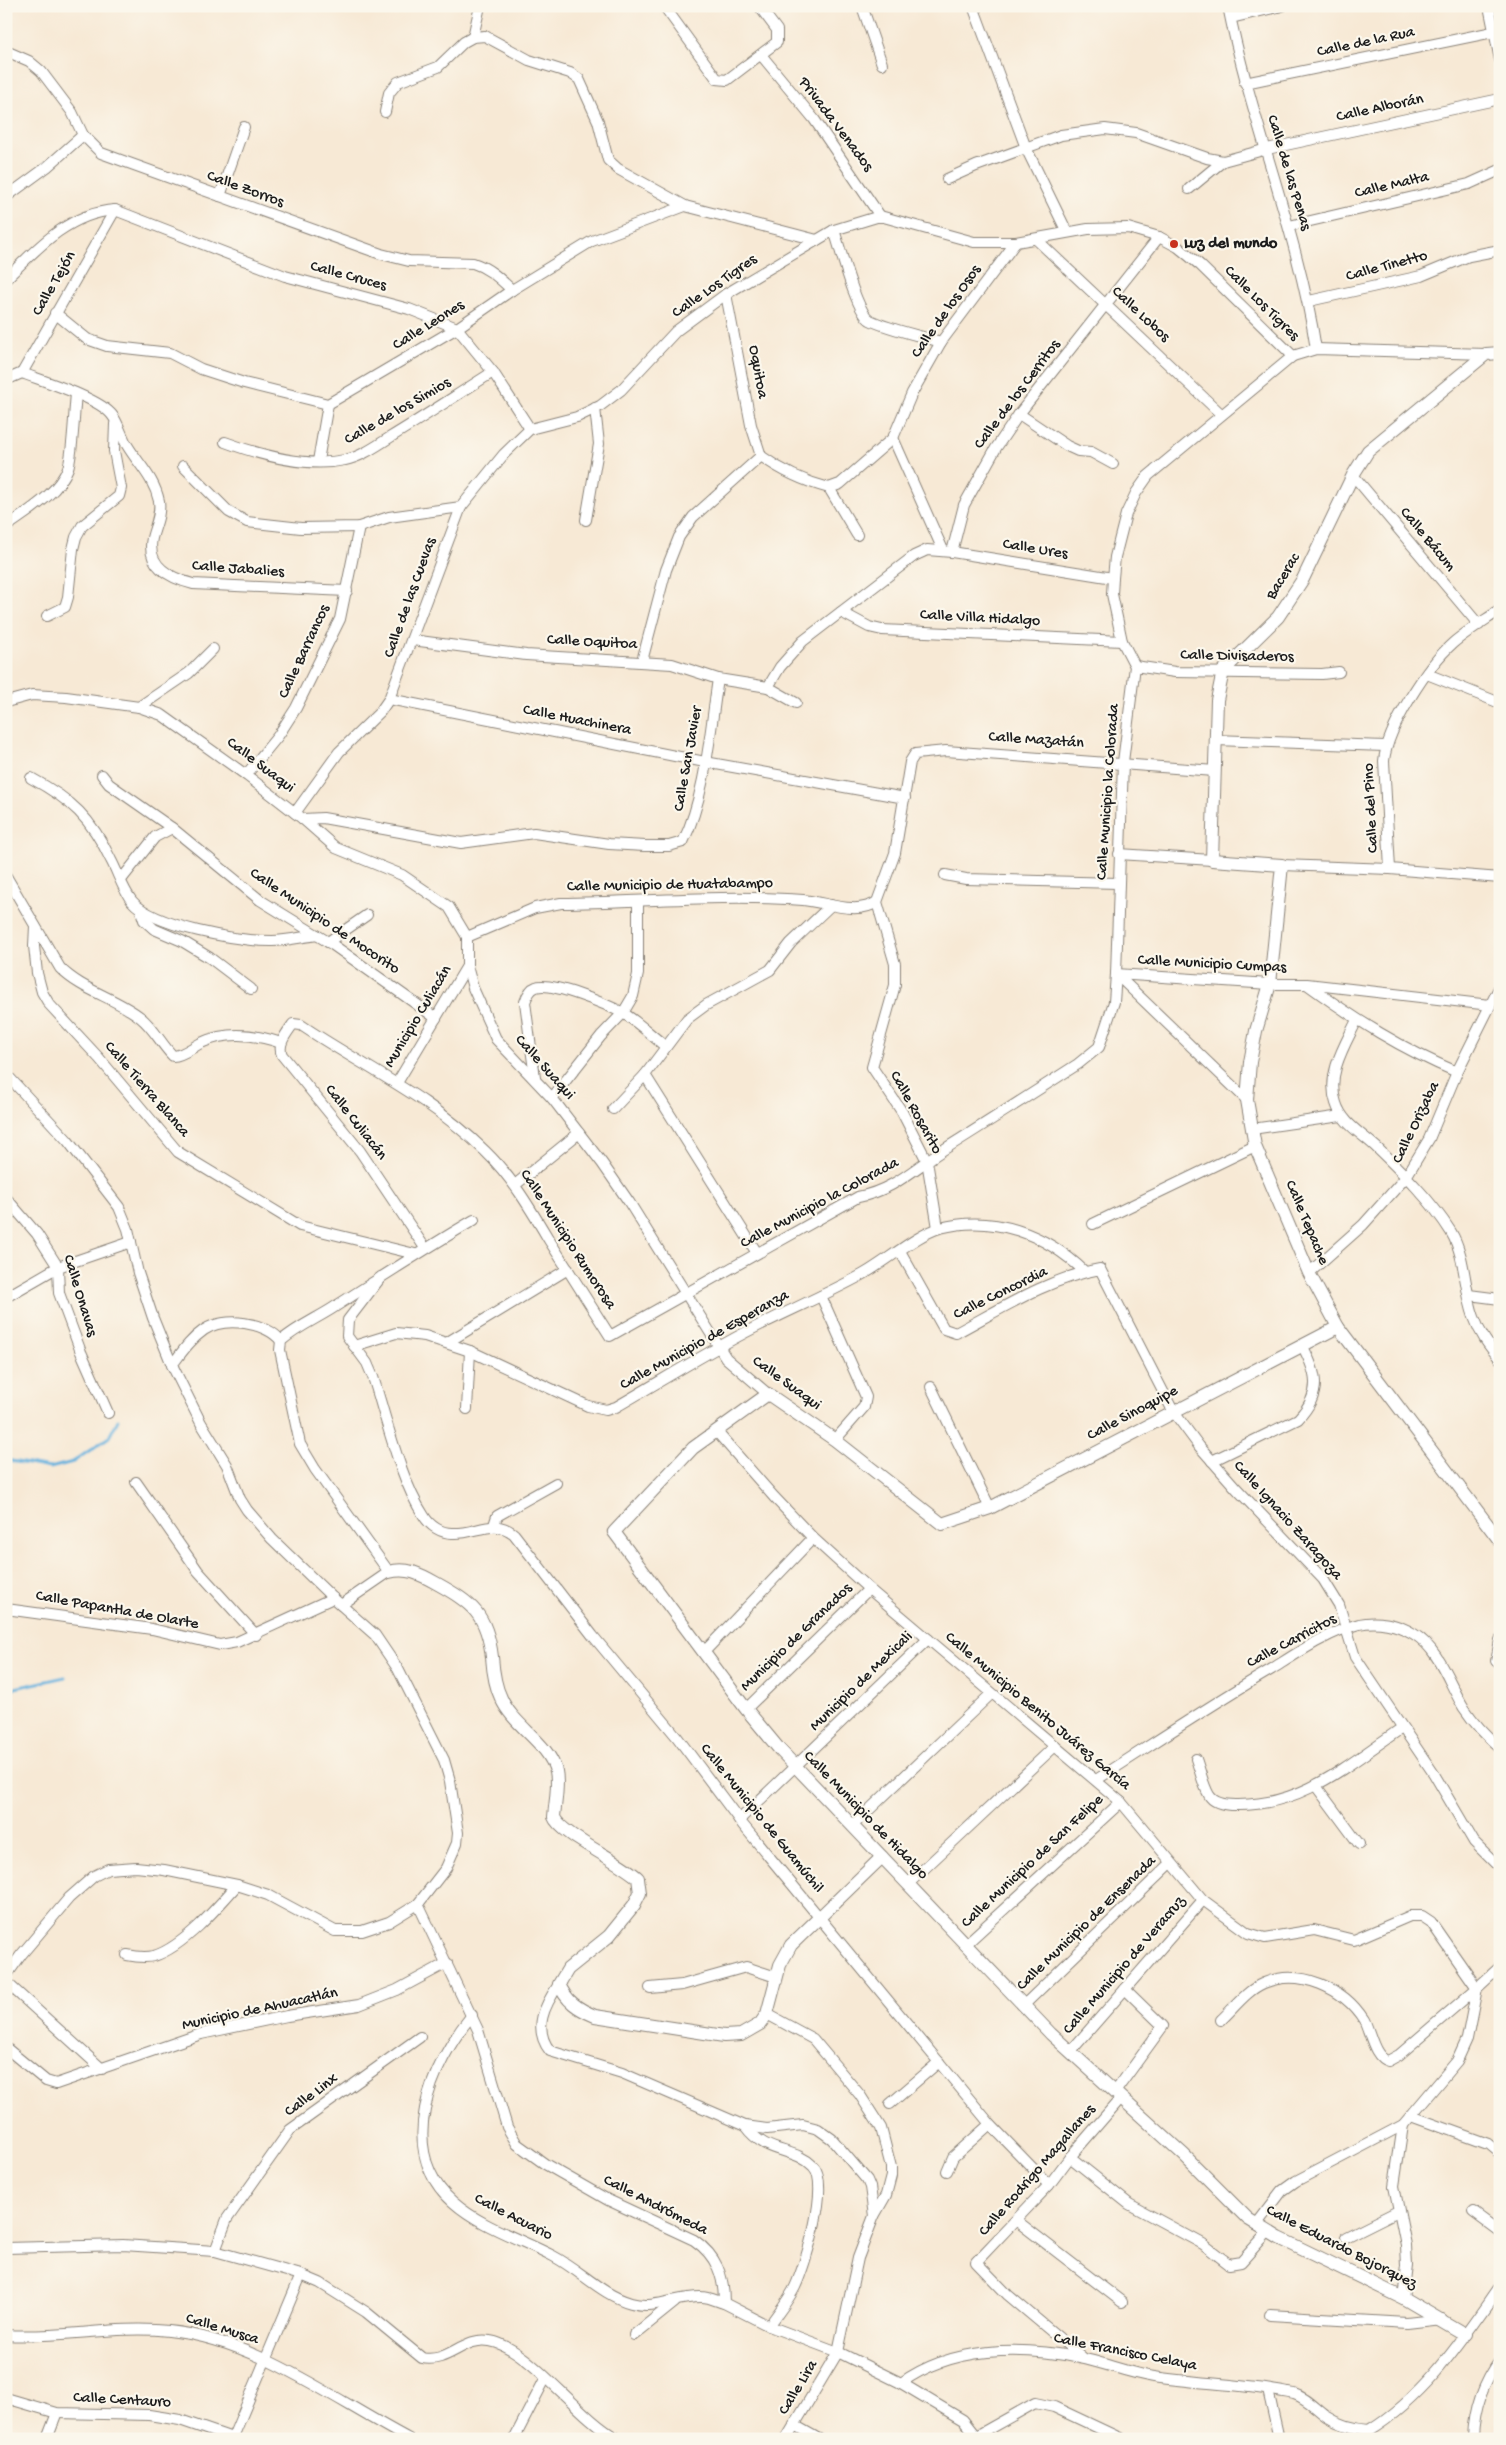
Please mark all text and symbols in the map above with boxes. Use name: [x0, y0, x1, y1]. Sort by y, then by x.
street label: Calle de la Rua: [1316, 23, 1418, 63]
street label: Privada Venados: [793, 73, 877, 177]
street label: Calle Alborán: [1335, 90, 1426, 127]
street label: Calle de las Penas: [1261, 113, 1315, 234]
street label: Calle Zorros: [204, 167, 287, 213]
street label: Calle Malta: [1353, 168, 1432, 204]
place label: Luz del mundo: [1184, 235, 1278, 254]
marker: Luz del mundo: [1168, 238, 1180, 250]
street label: Calle Tinetto: [1344, 247, 1430, 287]
street label: Calle Tejón: [29, 248, 81, 320]
street label: Calle Los Tigres: [669, 250, 762, 323]
street label: Calle Cruces: [308, 258, 389, 297]
street label: Calle de los Osos: [908, 261, 987, 362]
street label: Calle Los Tigres: [1219, 262, 1304, 347]
street label: Calle Lobos: [1107, 283, 1174, 348]
street label: Calle Leones: [390, 296, 469, 355]
street label: Calle de los Cerritos: [971, 336, 1066, 453]
street label: Oquitoa: [743, 344, 771, 401]
street label: Calle de los Simios: [342, 373, 455, 450]
street label: Calle Bácum: [1395, 504, 1460, 576]
street label: Calle de las Cuevas: [380, 534, 442, 661]
street label: Calle Ures: [1001, 535, 1070, 565]
street label: Bacerac: [1262, 550, 1305, 605]
street label: Calle Jabalies: [191, 557, 286, 583]
street label: Calle Barrancos: [275, 601, 335, 702]
street label: Calle Villa Hidalgo: [919, 606, 1041, 632]
street label: Calle Oquitoa: [546, 631, 639, 655]
street label: Calle Divisaderos: [1180, 647, 1295, 668]
street label: Calle Huachinera: [521, 701, 634, 741]
street label: Calle Municipio la Colorada: [1093, 702, 1125, 881]
street label: Calle San Javier: [670, 704, 708, 813]
street label: Calle Mazatán: [988, 728, 1085, 754]
street label: Calle Suaqui: [222, 734, 298, 798]
street label: Calle del Pino: [1360, 763, 1384, 853]
street label: Calle Municipio de Mocorito: [245, 865, 403, 979]
street label: Calle Municipio de Huatabampo: [567, 875, 773, 897]
street label: Calle Municipio Cumpas: [1137, 952, 1288, 978]
street label: Municipio Culiacán: [381, 962, 457, 1072]
street label: Calle Suaqui: [510, 1032, 578, 1104]
street label: Calle Tierra Blanca: [99, 1038, 194, 1143]
street label: Calle Rosarito: [884, 1068, 946, 1158]
street label: Calle Orizaba: [1389, 1078, 1445, 1167]
street label: Calle Culiacán: [320, 1081, 391, 1165]
street label: Calle Municipio la Colorada: [738, 1154, 903, 1254]
street label: Calle Municipio Rumorosa: [515, 1166, 620, 1314]
street label: Calle Tepache: [1280, 1178, 1333, 1269]
street label: Calle Onavas: [58, 1253, 101, 1340]
street label: Calle Concordia: [951, 1263, 1052, 1325]
street label: Calle Municipio de Esperanza: [617, 1286, 794, 1395]
street label: Calle Suaqui: [748, 1353, 824, 1415]
street label: Calle Sinoquipe: [1084, 1382, 1182, 1446]
street label: Calle Ignacio Zaragoza: [1228, 1457, 1346, 1585]
street label: Municipio de Granados: [737, 1579, 858, 1696]
street label: Calle Papantla de Olarte: [34, 1587, 201, 1635]
street label: Calle Carricitos: [1244, 1610, 1341, 1674]
street label: Municipio de Mexicali: [806, 1628, 918, 1736]
street label: Calle Municipio Benito Juárez García: [940, 1629, 1135, 1796]
street label: Calle Municipio de Guamúchil: [695, 1741, 827, 1897]
street label: Calle Municipio de Hidalgo: [798, 1748, 932, 1884]
street label: Calle Municipio de San Felipe: [958, 1791, 1109, 1933]
street label: Calle Municipio de Ensenada: [1013, 1852, 1161, 1996]
street label: Calle Municipio de Veracruz: [1060, 1892, 1191, 2039]
street label: Municipio de Ahuacatlán: [180, 1984, 340, 2036]
street label: Calle Linx: [281, 2070, 343, 2122]
street label: Calle Rodrigo Magallanes: [975, 2100, 1101, 2241]
street label: Calle Andrómeda: [599, 2171, 711, 2241]
street label: Calle Acuario: [471, 2190, 555, 2246]
street label: Calle Eduardo Bojorquez: [1262, 2202, 1421, 2295]
street label: Calle Musca: [183, 2310, 262, 2350]
street label: Calle Francisco Celaya: [1052, 2330, 1199, 2376]
street label: Calle Lira: [775, 2356, 823, 2419]
street label: Calle Centauro: [73, 2389, 171, 2413]

